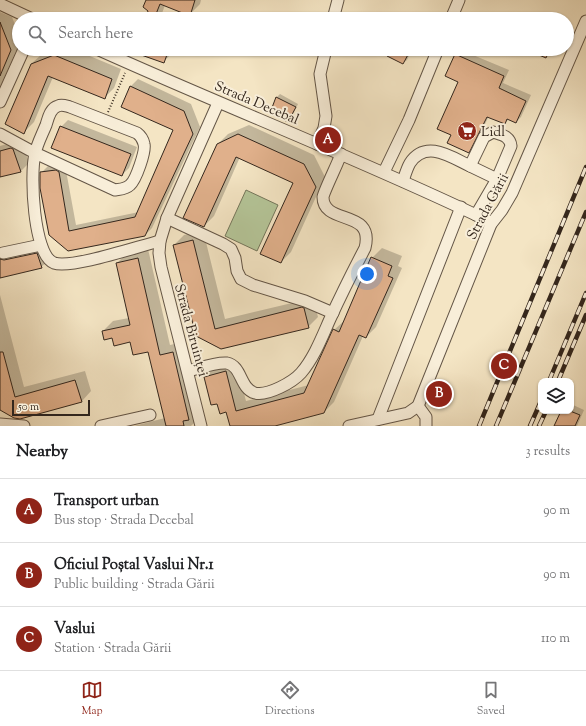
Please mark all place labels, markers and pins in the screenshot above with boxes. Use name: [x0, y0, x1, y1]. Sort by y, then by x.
supermarket icon: Lidl: [456, 120, 478, 142]
place label: Lidl: [481, 123, 505, 143]
pin: A: [315, 125, 341, 155]
pin: C: [491, 351, 517, 381]
pin: B: [426, 379, 452, 409]

